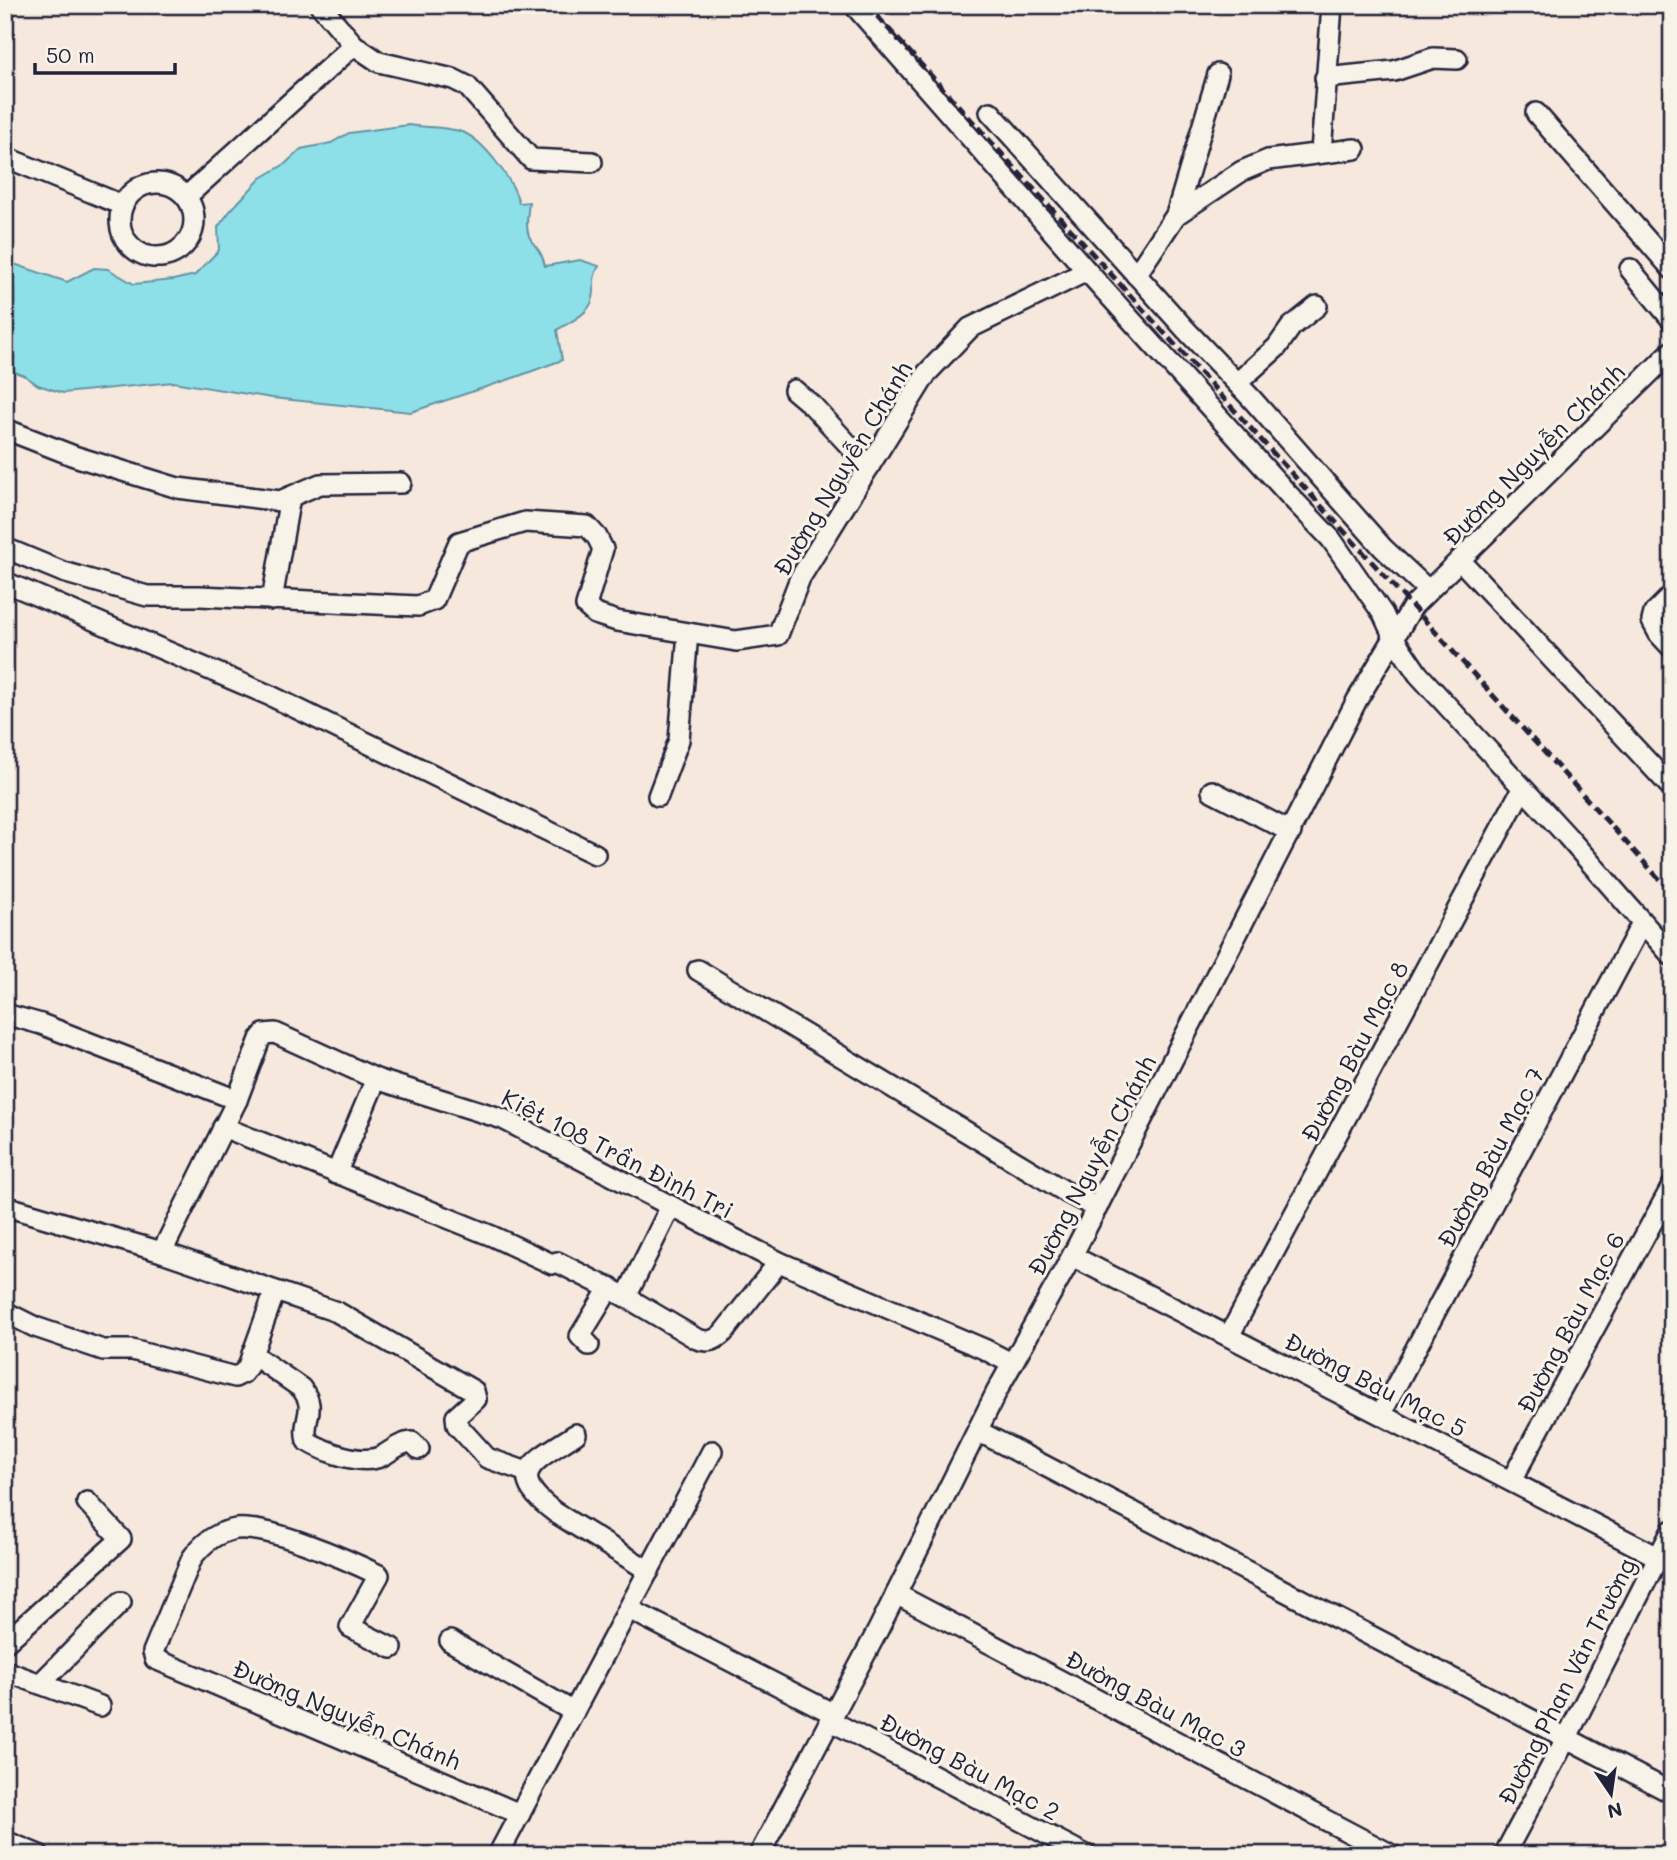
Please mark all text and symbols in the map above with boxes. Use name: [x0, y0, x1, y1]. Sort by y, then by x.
scale bar: [35, 32, 175, 76]
text: 50 m: [46, 41, 95, 68]
street label: Đường Nguyễn Chánh: [766, 355, 918, 581]
street label: Đường Nguyễn Chánh: [1435, 356, 1631, 552]
street label: Đường Bàu Mạc 8: [1293, 955, 1415, 1147]
street label: Đường Nguyễn Chánh: [1020, 1050, 1162, 1280]
street label: Đường Bàu Mạc 7: [1429, 1062, 1551, 1252]
street label: Kiệt 108 Trần Đình Tri: [497, 1081, 739, 1225]
street label: Đường Bàu Mạc 6: [1509, 1226, 1631, 1418]
street label: Đường Bàu Mạc 5: [1280, 1325, 1472, 1443]
street label: Đường Phan Văn Trường: [1490, 1552, 1642, 1810]
street label: Đường Bàu Mạc 3: [1060, 1642, 1252, 1764]
street label: Đường Nguyễn Chánh: [228, 1652, 466, 1776]
street label: Đường Bàu Mạc 2: [875, 1705, 1065, 1827]
north arrow: [1576, 1758, 1646, 1828]
text: N: [1605, 1797, 1625, 1825]

